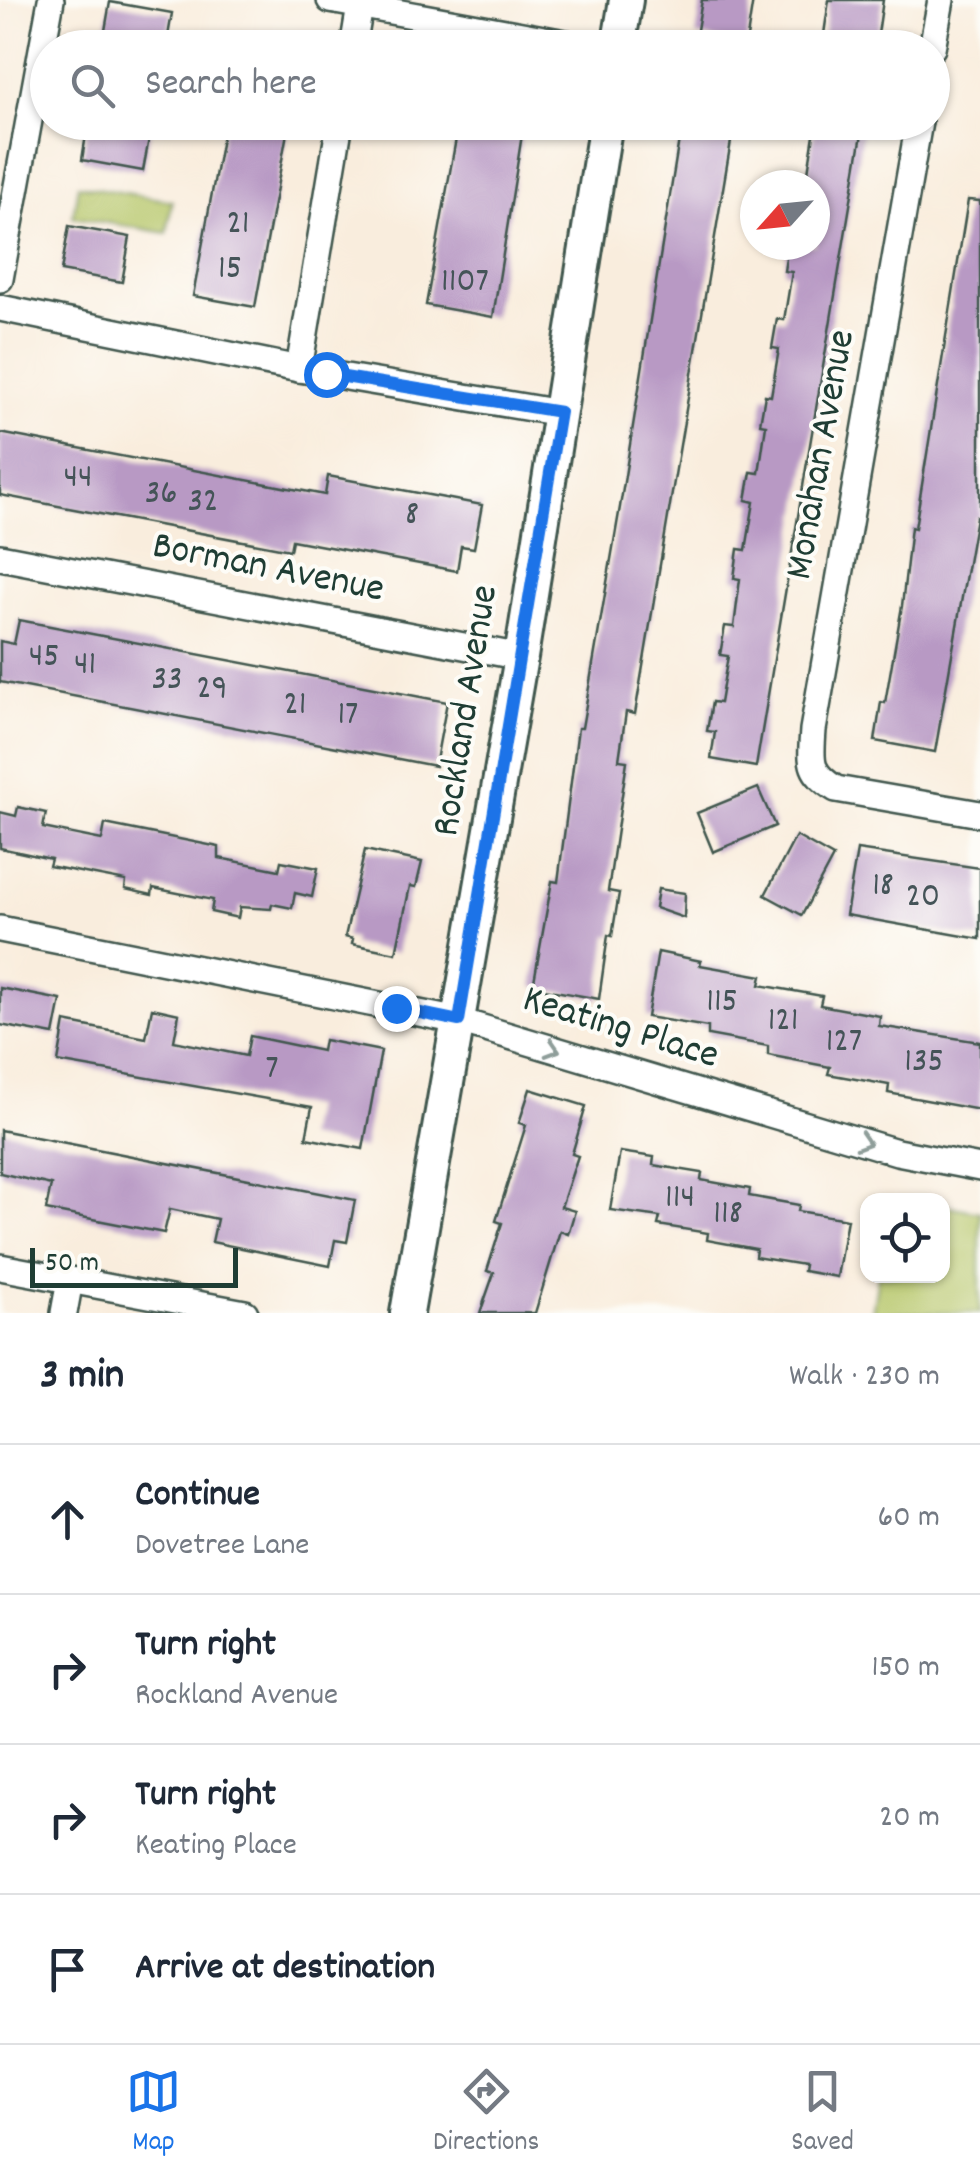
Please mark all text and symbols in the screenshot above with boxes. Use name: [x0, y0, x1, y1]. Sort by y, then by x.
search box: [30, 30, 950, 140]
icon: search: [65, 58, 120, 113]
text: Search here: [145, 58, 317, 113]
north arrow: [740, 170, 830, 260]
house number: 21: [227, 200, 249, 250]
house number: 15: [218, 245, 242, 295]
house number: 1107: [441, 258, 489, 308]
street label: Monahan Avenue: [773, 326, 873, 584]
route start: [304, 352, 350, 398]
house number: 44: [63, 454, 93, 504]
house number: 36: [145, 470, 177, 520]
house number: 32: [188, 478, 218, 528]
house number: 8: [405, 491, 419, 541]
street label: Borman Avenue: [147, 520, 389, 620]
street label: Rockland Avenue: [420, 581, 516, 841]
house number: 45: [29, 633, 59, 683]
house number: 41: [74, 641, 96, 691]
house number: 33: [151, 656, 183, 706]
house number: 29: [196, 665, 228, 715]
house number: 21: [284, 681, 306, 731]
house number: 17: [337, 691, 359, 741]
house number: 18: [872, 862, 894, 912]
house number: 20: [906, 873, 940, 923]
street label: Keating Place: [515, 973, 725, 1087]
house number: 115: [706, 978, 738, 1028]
route end: [374, 986, 420, 1032]
house number: 121: [768, 997, 798, 1047]
house number: 127: [826, 1018, 862, 1068]
one-way arrow: [543, 1037, 560, 1058]
house number: 135: [904, 1038, 944, 1088]
house number: 7: [265, 1045, 279, 1095]
one-way arrow: [855, 1130, 872, 1151]
house number: 114: [665, 1174, 695, 1224]
house number: 118: [713, 1190, 743, 1240]
map controls: [860, 1193, 950, 1283]
button: locate: [860, 1193, 950, 1283]
scale bar: [30, 1243, 238, 1288]
text: 50 m: [45, 1245, 99, 1285]
text: 3 min: [40, 1348, 124, 1408]
text: Walk · 230 m: [789, 1355, 940, 1401]
text: Continue: [135, 1469, 260, 1524]
icon: ahead: [40, 1492, 95, 1547]
text: 60 m: [878, 1496, 940, 1542]
text: Dovetree Lane: [135, 1524, 309, 1570]
text: Turn right: [135, 1619, 276, 1674]
icon: right: [40, 1642, 95, 1697]
text: 150 m: [871, 1646, 940, 1692]
text: Rockland Avenue: [135, 1674, 338, 1720]
text: Turn right: [135, 1769, 276, 1824]
icon: right: [40, 1792, 95, 1847]
text: 20 m: [879, 1796, 940, 1842]
text: Keating Place: [135, 1824, 297, 1870]
icon: arrive: [40, 1942, 95, 1997]
text: Arrive at destination: [135, 1942, 435, 1997]
tab: Map: [126, 2064, 181, 2164]
tab: Directions: [433, 2064, 539, 2164]
tab: Saved: [791, 2064, 854, 2164]

